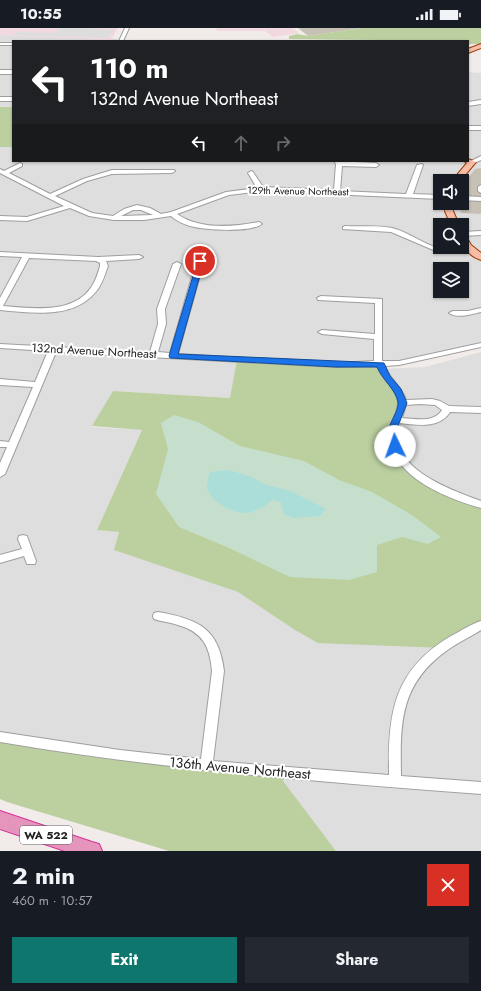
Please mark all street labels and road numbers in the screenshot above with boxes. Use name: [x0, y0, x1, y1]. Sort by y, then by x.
street label: 129th Avenue Northeast: [247, 183, 349, 199]
street label: 132nd Avenue Northeast: [31, 339, 157, 363]
street label: 136th Avenue Northeast: [169, 752, 312, 784]
road number: WA 522: [20, 826, 72, 844]

